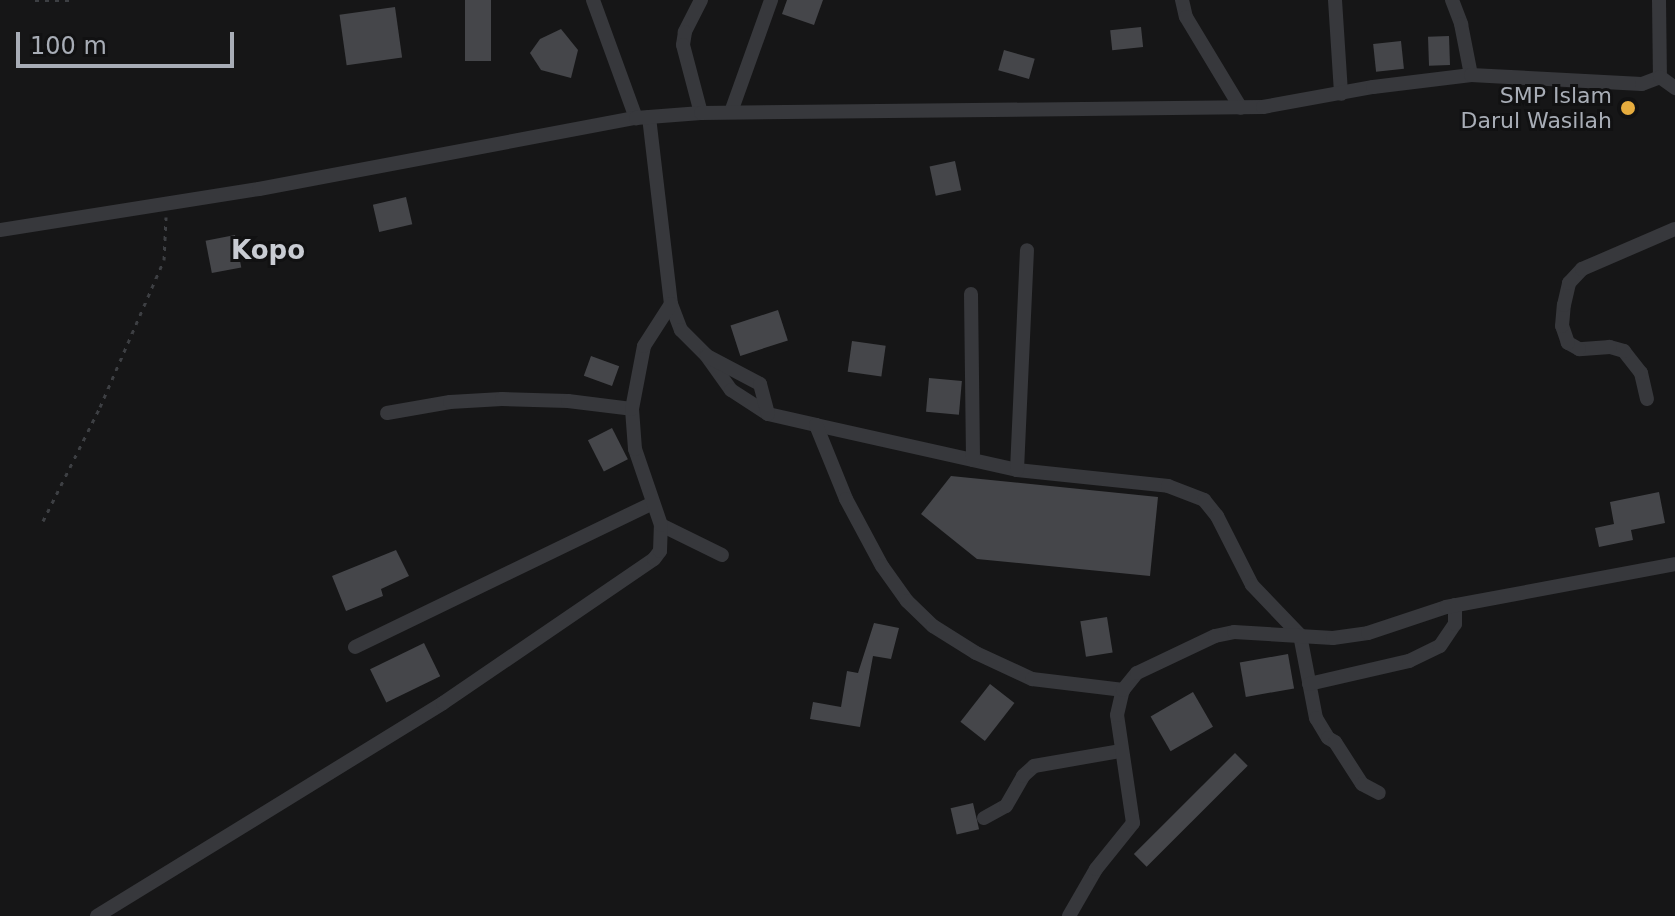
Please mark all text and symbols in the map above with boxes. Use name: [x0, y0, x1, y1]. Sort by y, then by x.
scale bar: [20, 16, 238, 66]
text: 100 m: [30, 32, 107, 60]
place label: SMP Islam Darul Wasilah: [1461, 82, 1612, 134]
marker: SMP Islam Darul Wasilah: [1619, 99, 1637, 117]
district label: Kopo: [231, 235, 305, 267]

